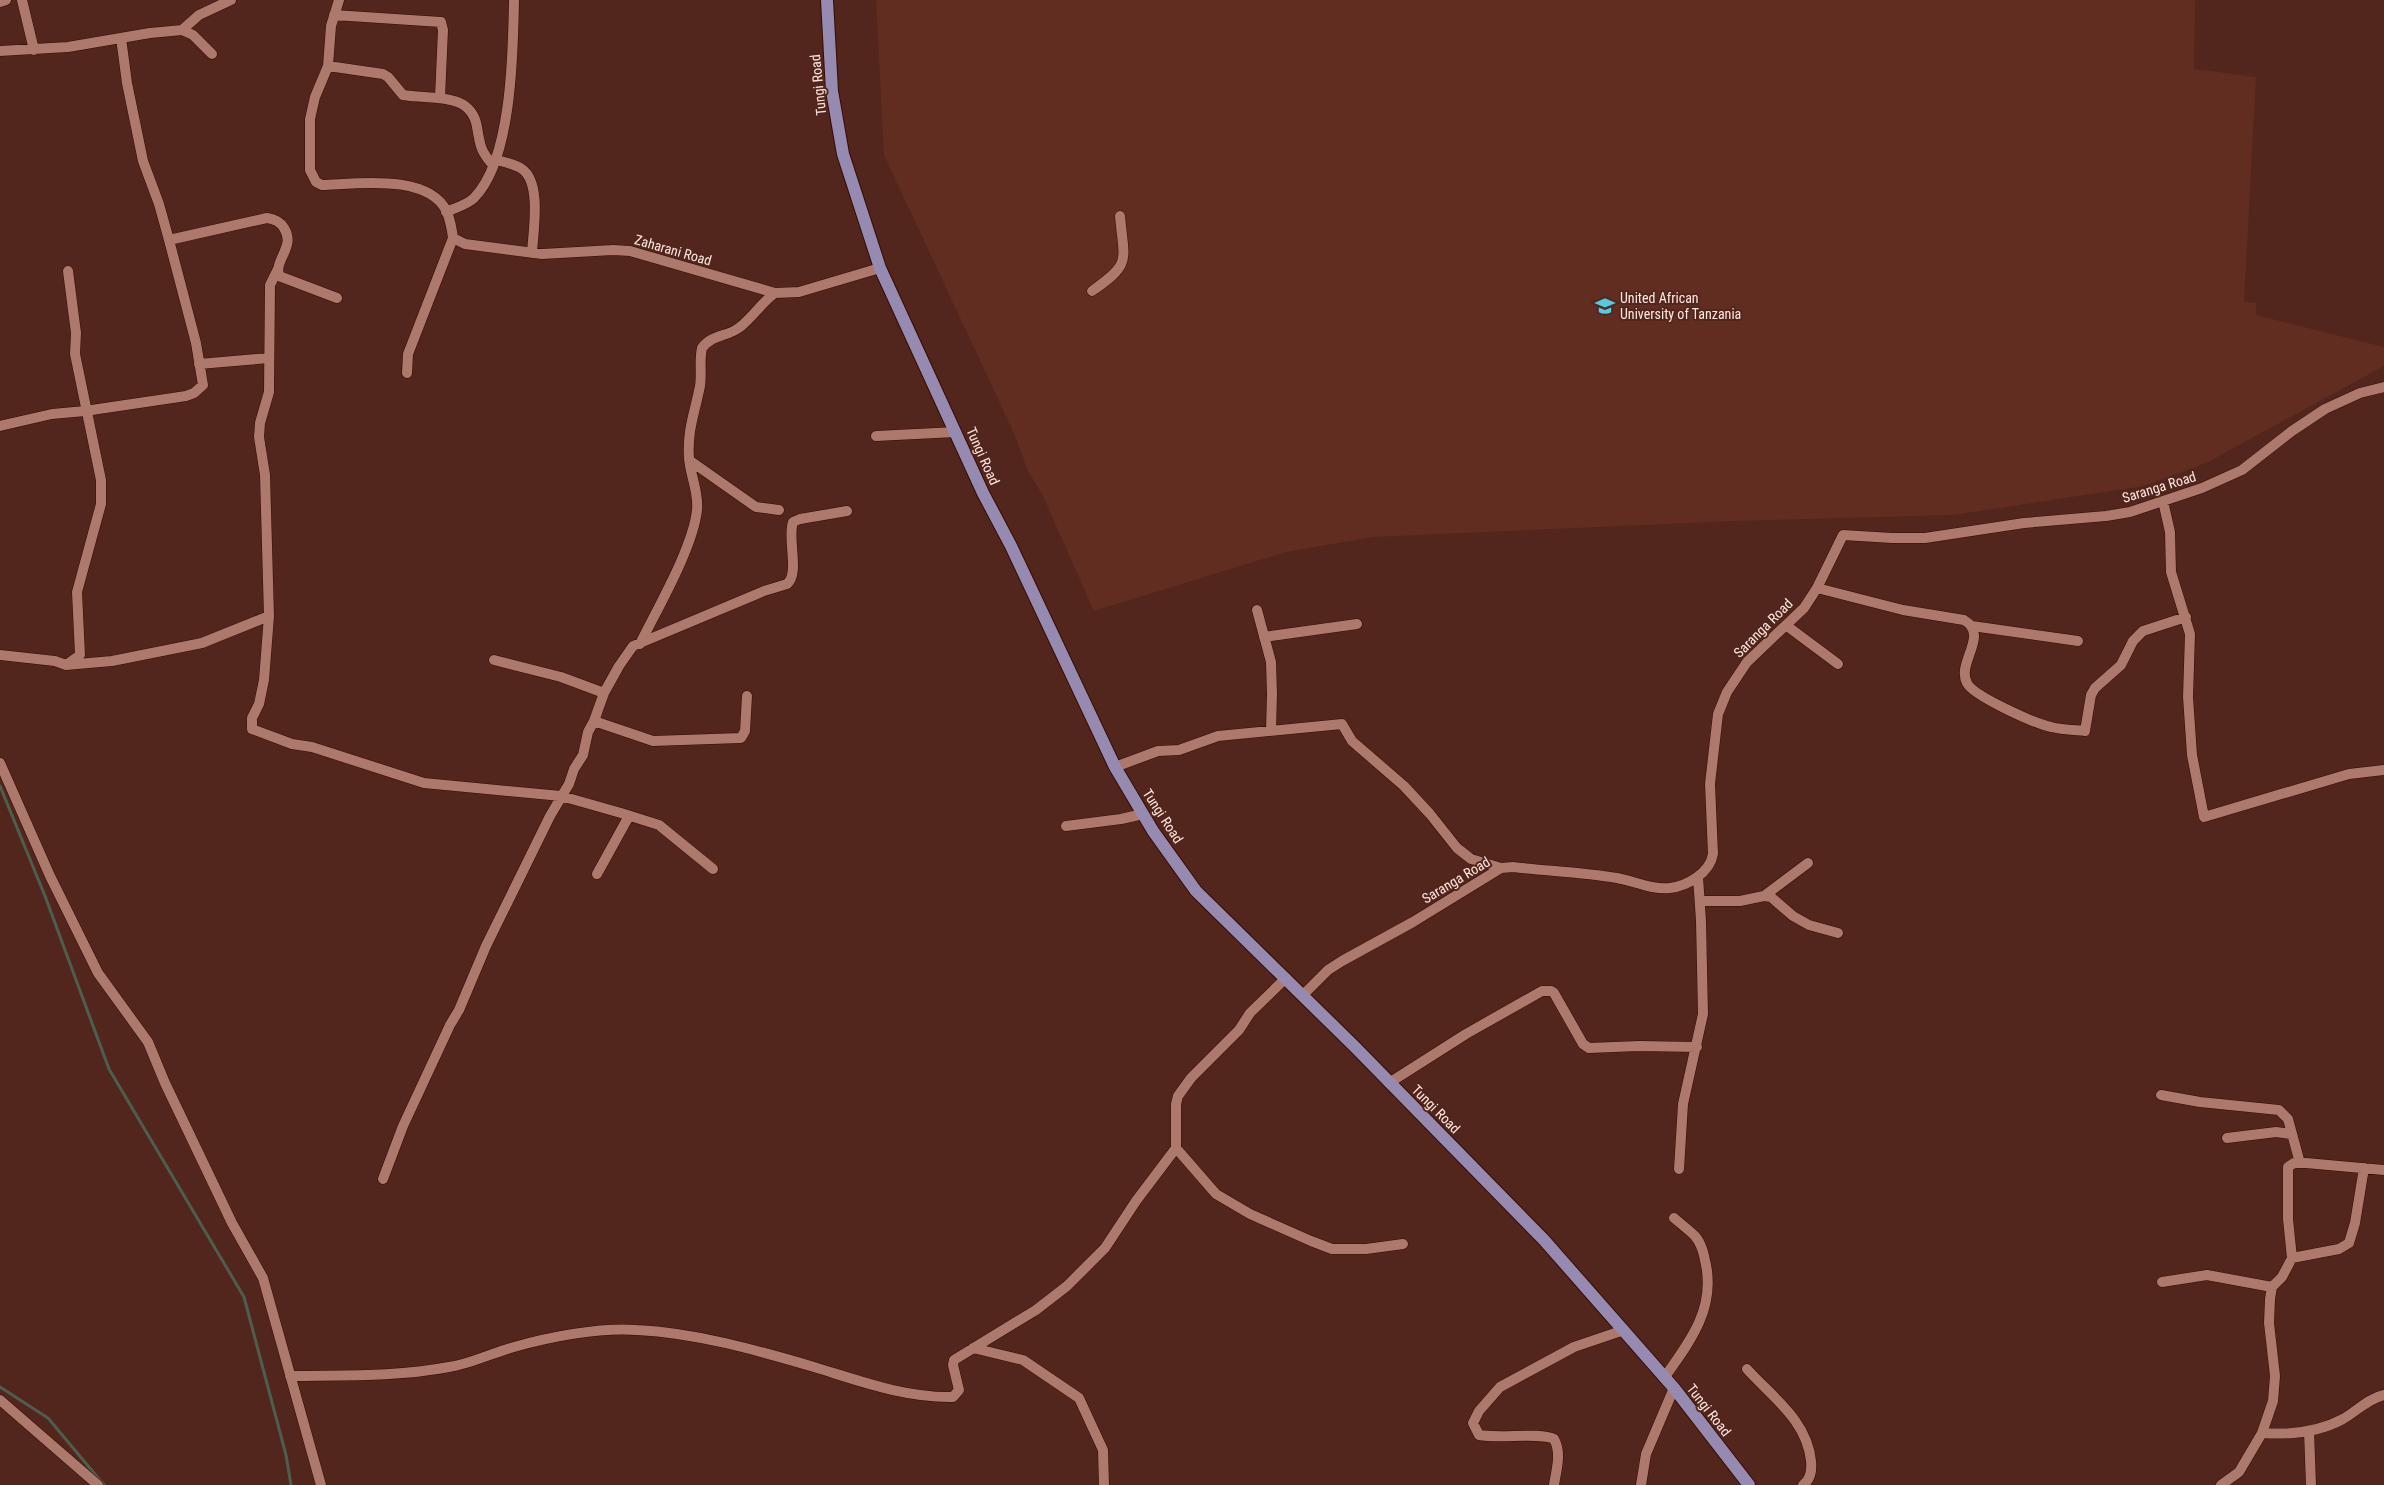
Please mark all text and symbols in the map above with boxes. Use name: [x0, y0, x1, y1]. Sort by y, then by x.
street label: Tungi Road: [807, 54, 829, 116]
street label: Zaharani Road: [633, 231, 713, 269]
place label: United African University of Tanzania: [1620, 290, 1741, 322]
school or university icon: United African University of Tanzania: [1594, 295, 1616, 317]
street label: Tungi Road: [963, 425, 1003, 487]
street label: Saranga Road: [2120, 468, 2198, 506]
street label: Saranga Road: [1730, 595, 1796, 661]
street label: Tungi Road: [1140, 786, 1186, 846]
street label: Saranga Road: [1419, 853, 1493, 907]
street label: Tungi Road: [1409, 1082, 1463, 1136]
street label: Tungi Road: [1684, 1381, 1734, 1439]

